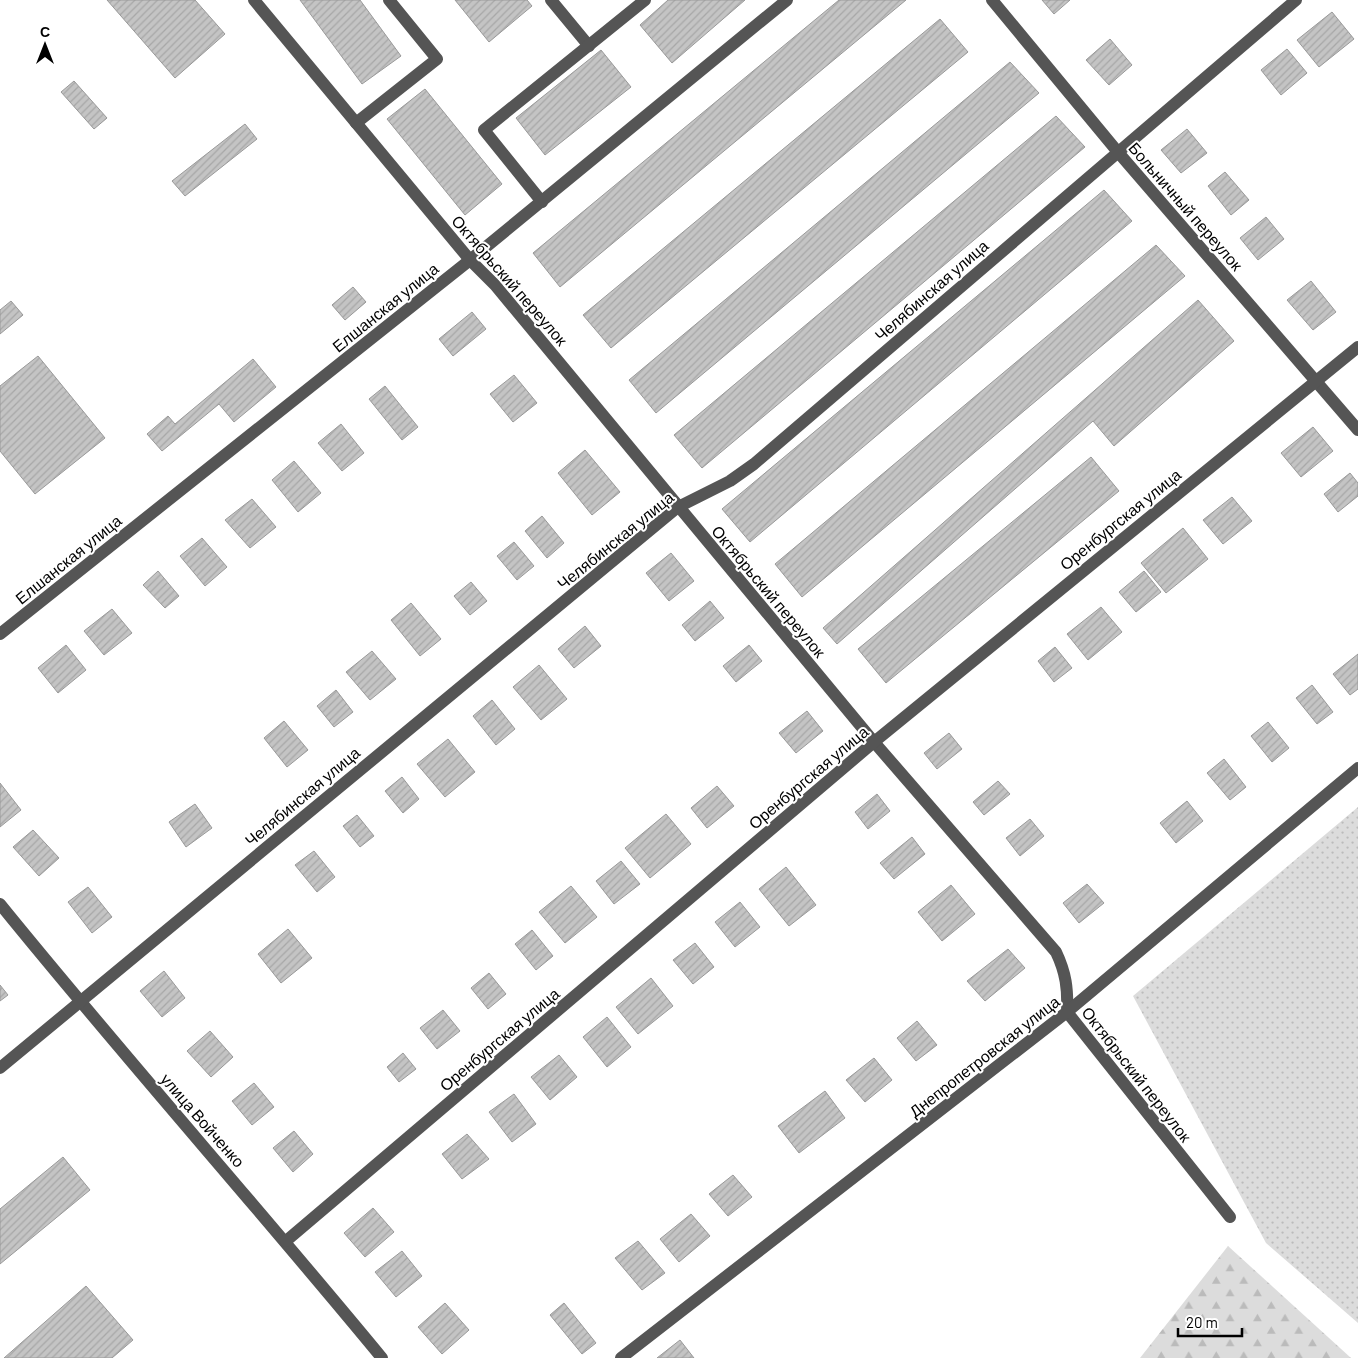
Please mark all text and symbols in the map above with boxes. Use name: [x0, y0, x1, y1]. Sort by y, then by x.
north arrow: [20, 20, 70, 70]
text: С: [40, 23, 50, 40]
street label: Больничный переулок: [1125, 138, 1247, 275]
street label: Октябрьский переулок: [448, 211, 572, 350]
street label: Челябинская улица: [870, 236, 992, 344]
street label: Елшанская улица: [328, 258, 442, 356]
street label: Оренбургская улица: [1056, 464, 1184, 574]
street label: Челябинская улица: [553, 487, 677, 593]
street label: Елшанская улица: [11, 510, 125, 608]
street label: Октябрьский переулок: [708, 521, 830, 662]
street label: Оренбургская улица: [744, 721, 872, 833]
street label: Челябинская улица: [241, 742, 363, 850]
street label: Оренбургская улица: [435, 983, 563, 1095]
street label: Днепропетровская улица: [905, 991, 1063, 1121]
street label: Октябрьский переулок: [1078, 1003, 1196, 1146]
street label: улица Войченко: [157, 1069, 249, 1171]
scale bar: [1178, 1306, 1242, 1338]
text: 20 m: [1186, 1313, 1218, 1331]

